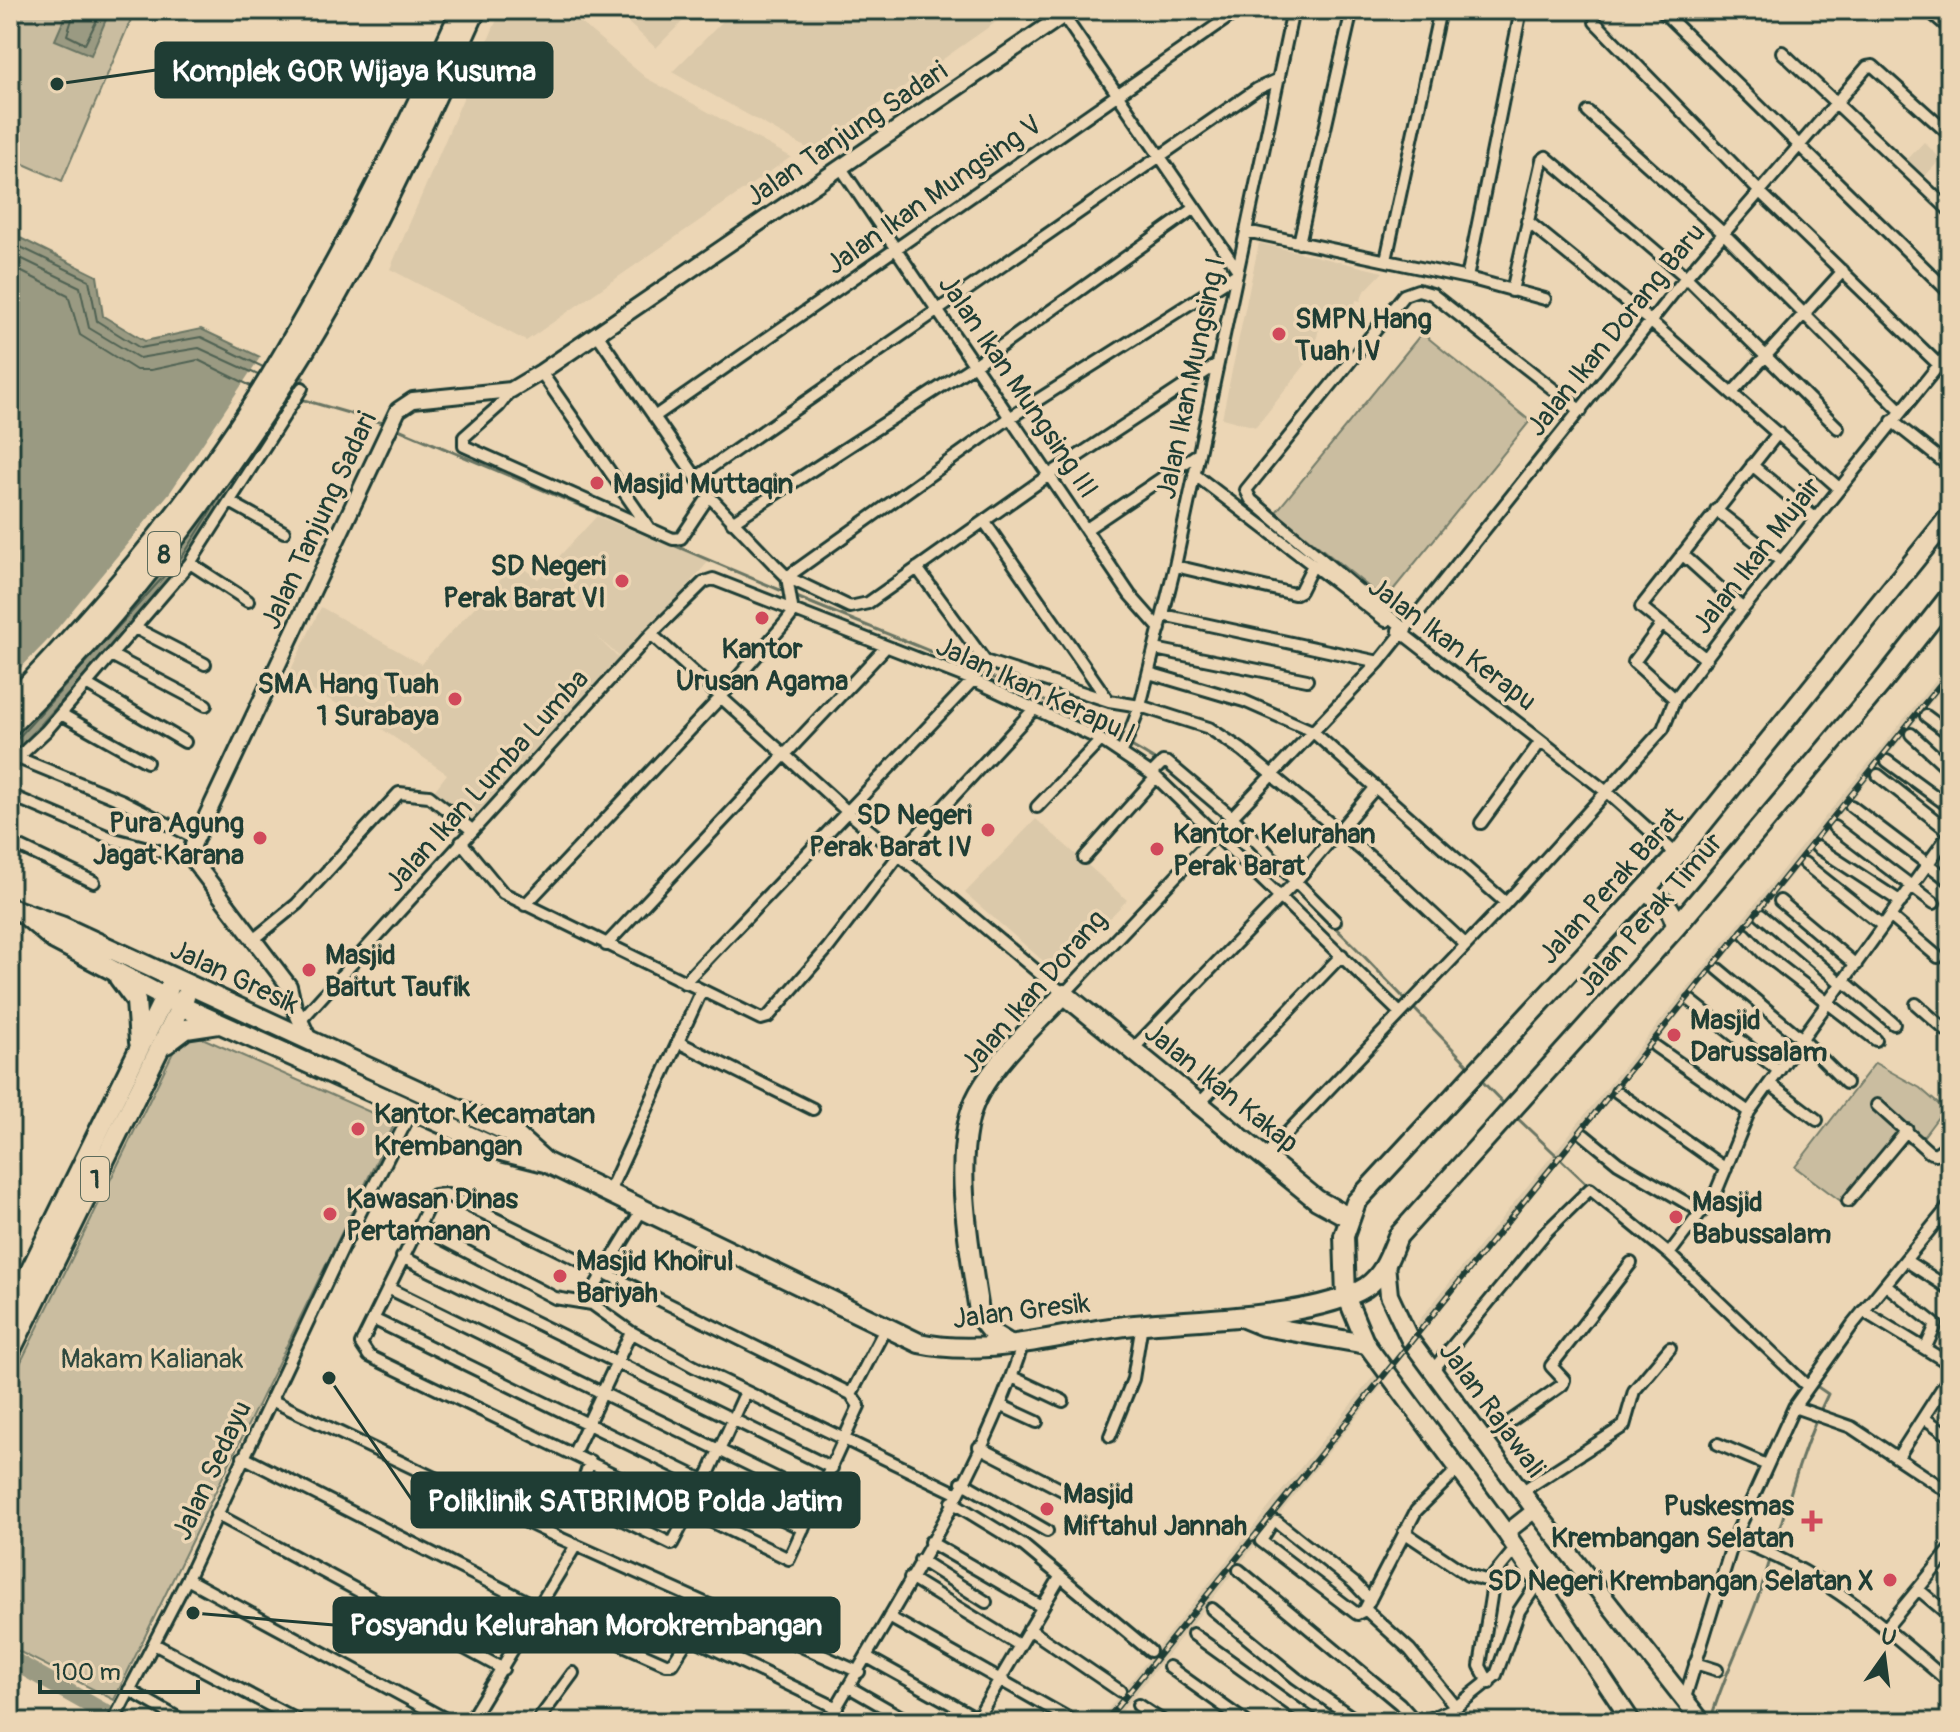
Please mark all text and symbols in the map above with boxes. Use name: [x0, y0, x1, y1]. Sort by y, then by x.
callout: Komplek GOR Wijaya Kusuma: [156, 43, 552, 97]
text: Komplek GOR Wijaya Kusuma: [172, 53, 536, 90]
street label: Jalan Tanjung Sadari: [739, 54, 955, 215]
street label: Jalan Ikan Mungsing V: [819, 108, 1048, 283]
street label: Jalan Ikan Dorang Baru: [1519, 216, 1713, 444]
street label: Jalan Ikan Mungsing I: [1149, 254, 1234, 502]
street label: Jalan Ikan Mungsing III: [930, 268, 1106, 505]
place label: SMPN Hang Tuah IV: [1294, 302, 1432, 369]
marker: SMPN Hang Tuah IV: [1270, 325, 1288, 343]
street label: Jalan Tanjung Sadari: [254, 406, 385, 635]
place label: Masjid Muttaqin: [613, 467, 794, 502]
street label: Jalan Ikan Mujair: [1685, 470, 1829, 641]
marker: Masjid Muttaqin: [588, 474, 606, 492]
road number: 8: [148, 532, 180, 576]
place label: SD Negeri Perak Barat VI: [443, 549, 606, 616]
street label: Jalan Ikan Kerapu: [1361, 569, 1543, 719]
marker: SD Negeri Perak Barat VI: [613, 572, 631, 590]
marker: Kantor Urusan Agama: [753, 609, 771, 627]
street label: Jalan Ikan Kerapu I: [930, 629, 1141, 752]
place label: Kantor Urusan Agama: [676, 632, 848, 699]
street label: Jalan Ikan Lumba Lumba: [378, 662, 597, 900]
place label: SMA Hang Tuah 1 Surabaya: [257, 667, 439, 734]
marker: SMA Hang Tuah 1 Surabaya: [446, 690, 464, 708]
place label: SD Negeri Perak Barat IV: [809, 798, 972, 865]
street label: Jalan Perak Barat: [1531, 800, 1691, 972]
place label: Pura Agung Jagat Karana: [93, 806, 244, 873]
place label: Kantor Kelurahan Perak Barat: [1173, 817, 1376, 884]
marker: SD Negeri Perak Barat IV: [979, 821, 997, 839]
street label: Jalan Perak Timur: [1569, 826, 1731, 1004]
marker: Pura Agung Jagat Karana: [251, 829, 269, 847]
marker: Kantor Kelurahan Perak Barat: [1148, 840, 1166, 858]
street label: Jalan Ikan Dorang: [953, 903, 1115, 1081]
street label: Jalan Gresik: [164, 932, 305, 1023]
place label: Masjid Baitut Taufik: [325, 938, 470, 1005]
marker: Masjid Baitut Taufik: [300, 961, 318, 979]
place label: Masjid Darussalam: [1690, 1003, 1827, 1070]
street label: Jalan Ikan Kakap: [1137, 1015, 1305, 1161]
marker: Masjid Darussalam: [1665, 1026, 1683, 1044]
place label: Kantor Kecamatan Krembangan: [374, 1097, 595, 1164]
marker: Kantor Kecamatan Krembangan: [349, 1120, 367, 1138]
road number: 1: [81, 1157, 109, 1201]
place label: Kawasan Dinas Pertamanan: [346, 1182, 519, 1249]
place label: Masjid Babussalam: [1692, 1185, 1831, 1252]
marker: Kawasan Dinas Pertamanan: [321, 1205, 339, 1223]
marker: Masjid Babussalam: [1667, 1208, 1685, 1226]
place label: Masjid Khoirul Bariyah: [576, 1244, 734, 1311]
marker: Masjid Khoirul Bariyah: [551, 1267, 569, 1285]
street label: Jalan Gresik: [950, 1286, 1092, 1337]
street label: Jalan Rajawali: [1431, 1335, 1553, 1485]
park label: Makam Kalianak: [60, 1342, 244, 1377]
street label: Jalan Sedayu: [165, 1395, 260, 1546]
callout: Poliklinik SATBRIMOB Polda Jatim: [412, 1473, 859, 1527]
place label: Masjid Miftahul Jannah: [1063, 1477, 1247, 1544]
text: Poliklinik SATBRIMOB Polda Jatim: [427, 1483, 843, 1520]
place label: Puskesmas Krembangan Selatan: [1551, 1489, 1794, 1556]
marker: Masjid Miftahul Jannah: [1038, 1500, 1056, 1518]
marker: Puskesmas Krembangan Selatan: [1801, 1510, 1823, 1532]
place label: SD Negeri Krembangan Selatan X: [1487, 1564, 1874, 1599]
marker: SD Negeri Krembangan Selatan X: [1881, 1571, 1899, 1589]
callout: Posyandu Kelurahan Morokrembangan: [334, 1598, 839, 1652]
text: Posyandu Kelurahan Morokrembangan: [349, 1607, 823, 1644]
north arrow: [1844, 1616, 1924, 1696]
text: U: [1878, 1622, 1899, 1653]
scale bar: [40, 1644, 198, 1694]
text: 100 m: [52, 1658, 121, 1687]

